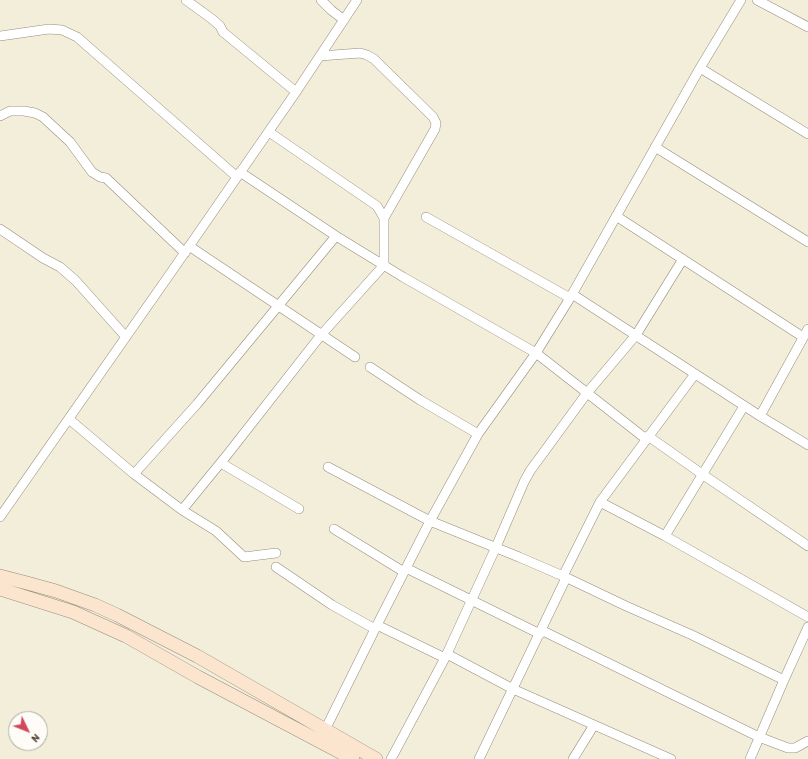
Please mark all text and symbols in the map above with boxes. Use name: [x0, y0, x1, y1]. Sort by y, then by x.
north arrow: [8, 711, 48, 751]
text: N: [29, 732, 43, 745]

